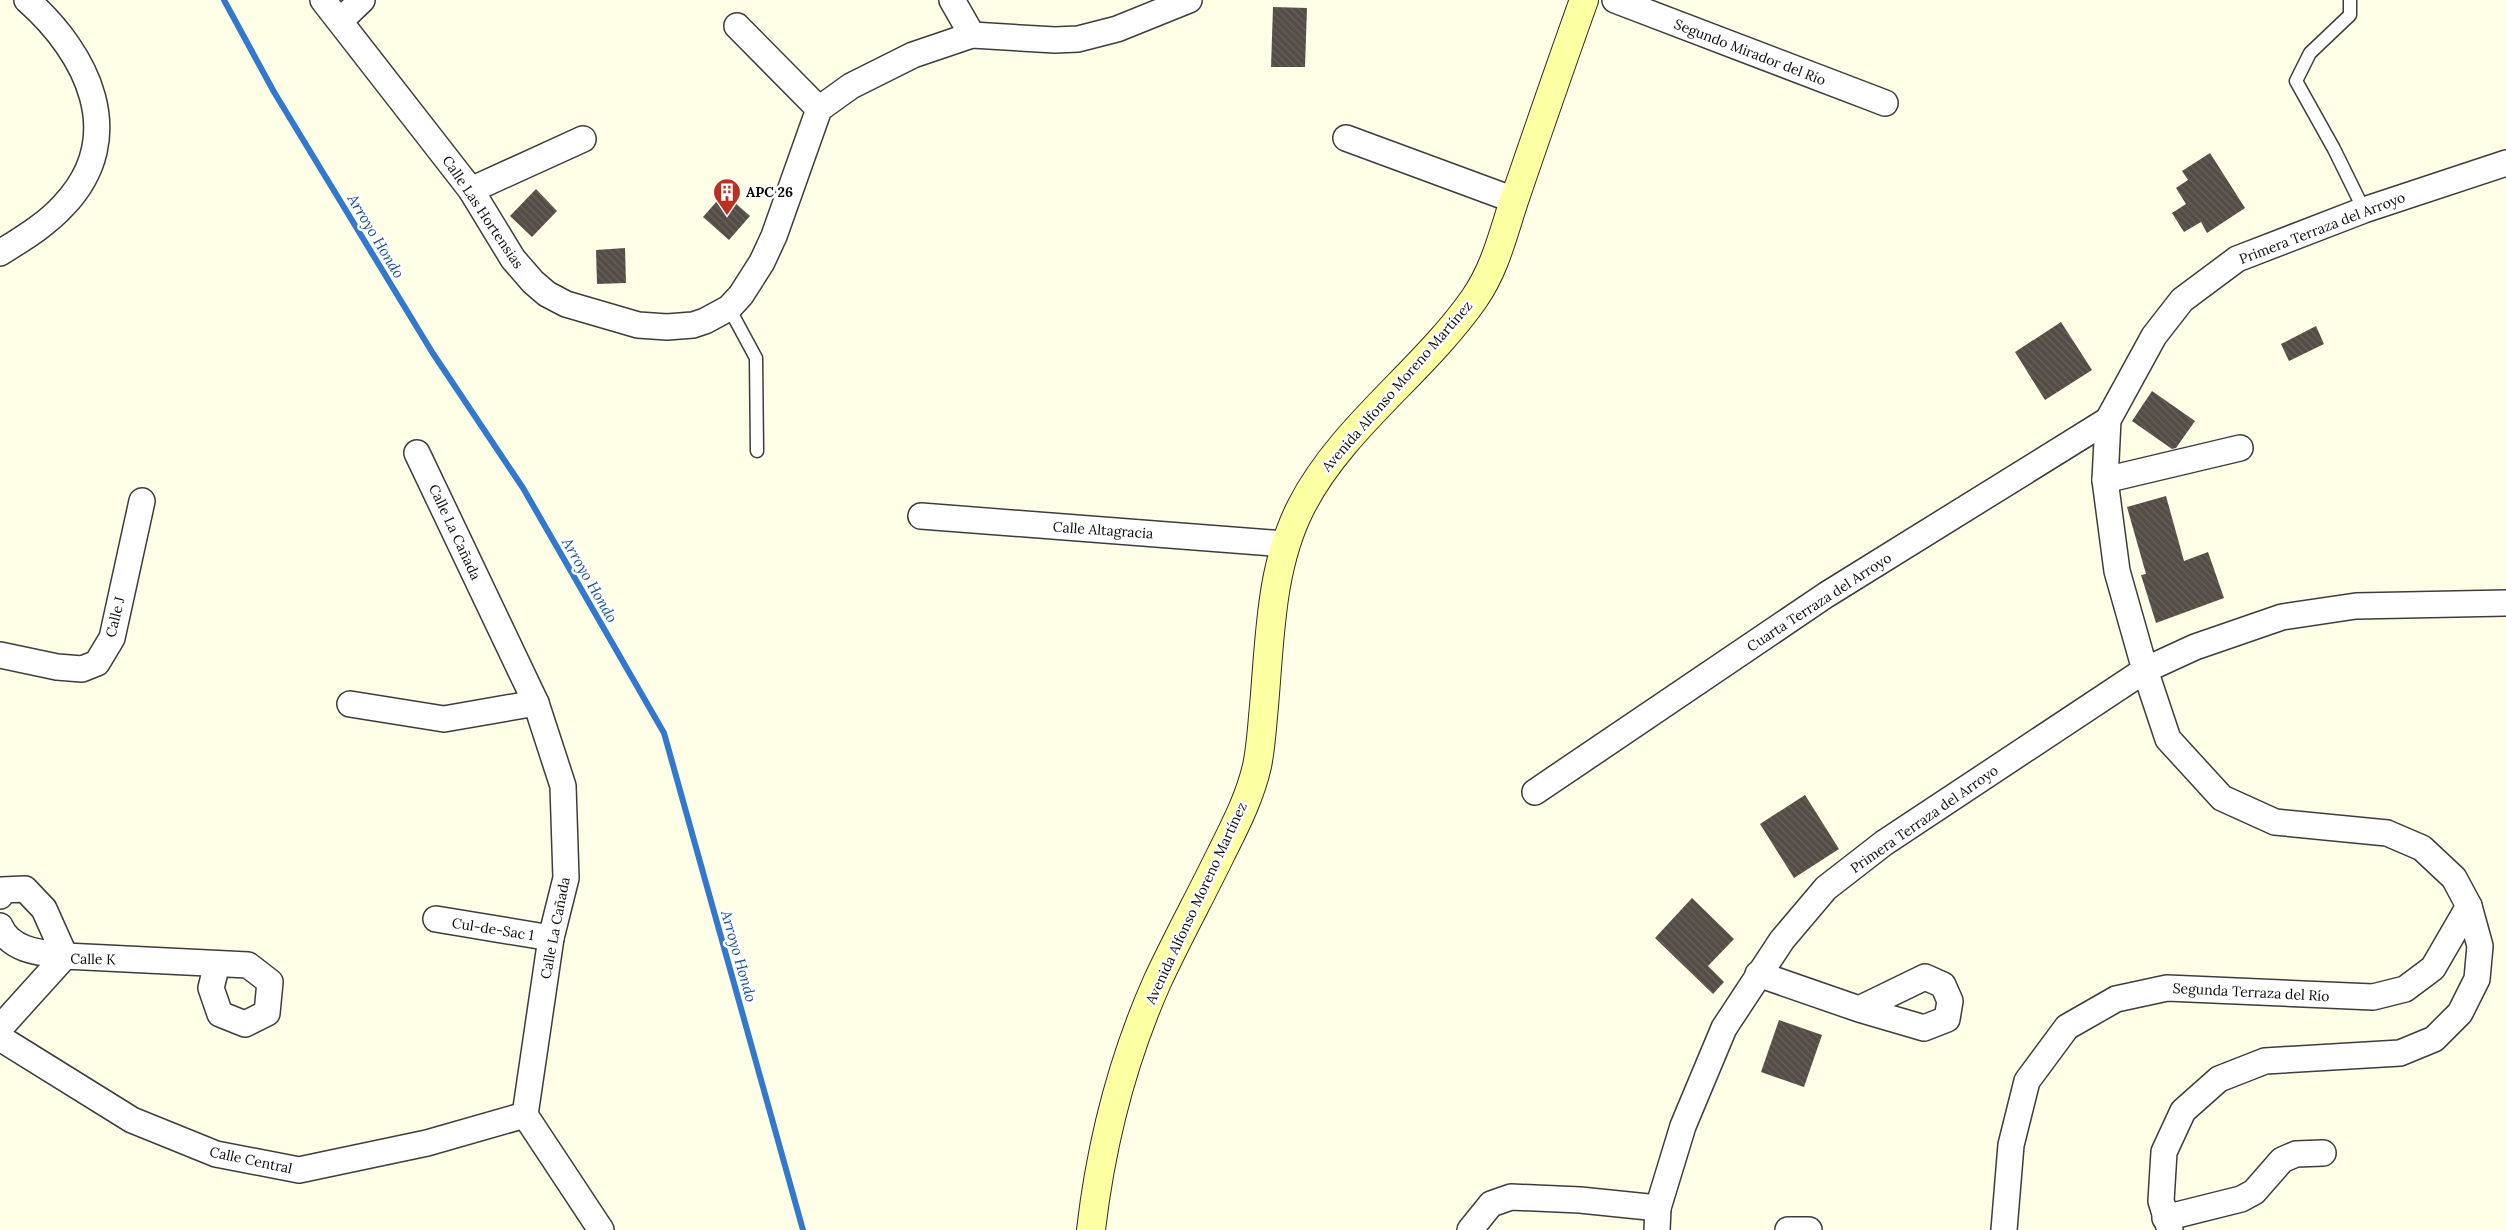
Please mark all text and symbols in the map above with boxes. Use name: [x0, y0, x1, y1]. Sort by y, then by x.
street label: Segundo Mirador del Río: [1672, 15, 1828, 89]
street label: Calle Las Hortensias: [439, 152, 527, 272]
building icon: APC 26: [712, 177, 742, 216]
place label: APC 26: [746, 183, 793, 201]
street label: Primera Terraza del Arroyo: [2236, 188, 2408, 268]
water label: Arroyo Hondo: [343, 190, 409, 282]
street label: Avenida Alfonso Moreno Martínez: [1317, 297, 1476, 476]
street label: Calle La Cañada: [425, 481, 485, 583]
street label: Calle Altagracia: [1052, 518, 1154, 542]
water label: Arroyo Hondo: [558, 533, 622, 626]
street label: Cuarta Terraza del Arroyo: [1743, 548, 1895, 656]
street label: Calle J: [101, 595, 129, 639]
street label: Primera Terraza del Arroyo: [1847, 761, 2001, 877]
street label: Avenida Alfonso Moreno Martínez: [1141, 799, 1251, 1008]
street label: Calle La Cañada: [536, 875, 574, 981]
water label: Arroyo Hondo: [717, 907, 761, 1004]
street label: Cul-de-Sac 1: [451, 914, 535, 944]
street label: Calle K: [70, 950, 116, 968]
street label: Segunda Terraza del Río: [2172, 979, 2330, 1005]
street label: Calle Central: [208, 1142, 294, 1178]

